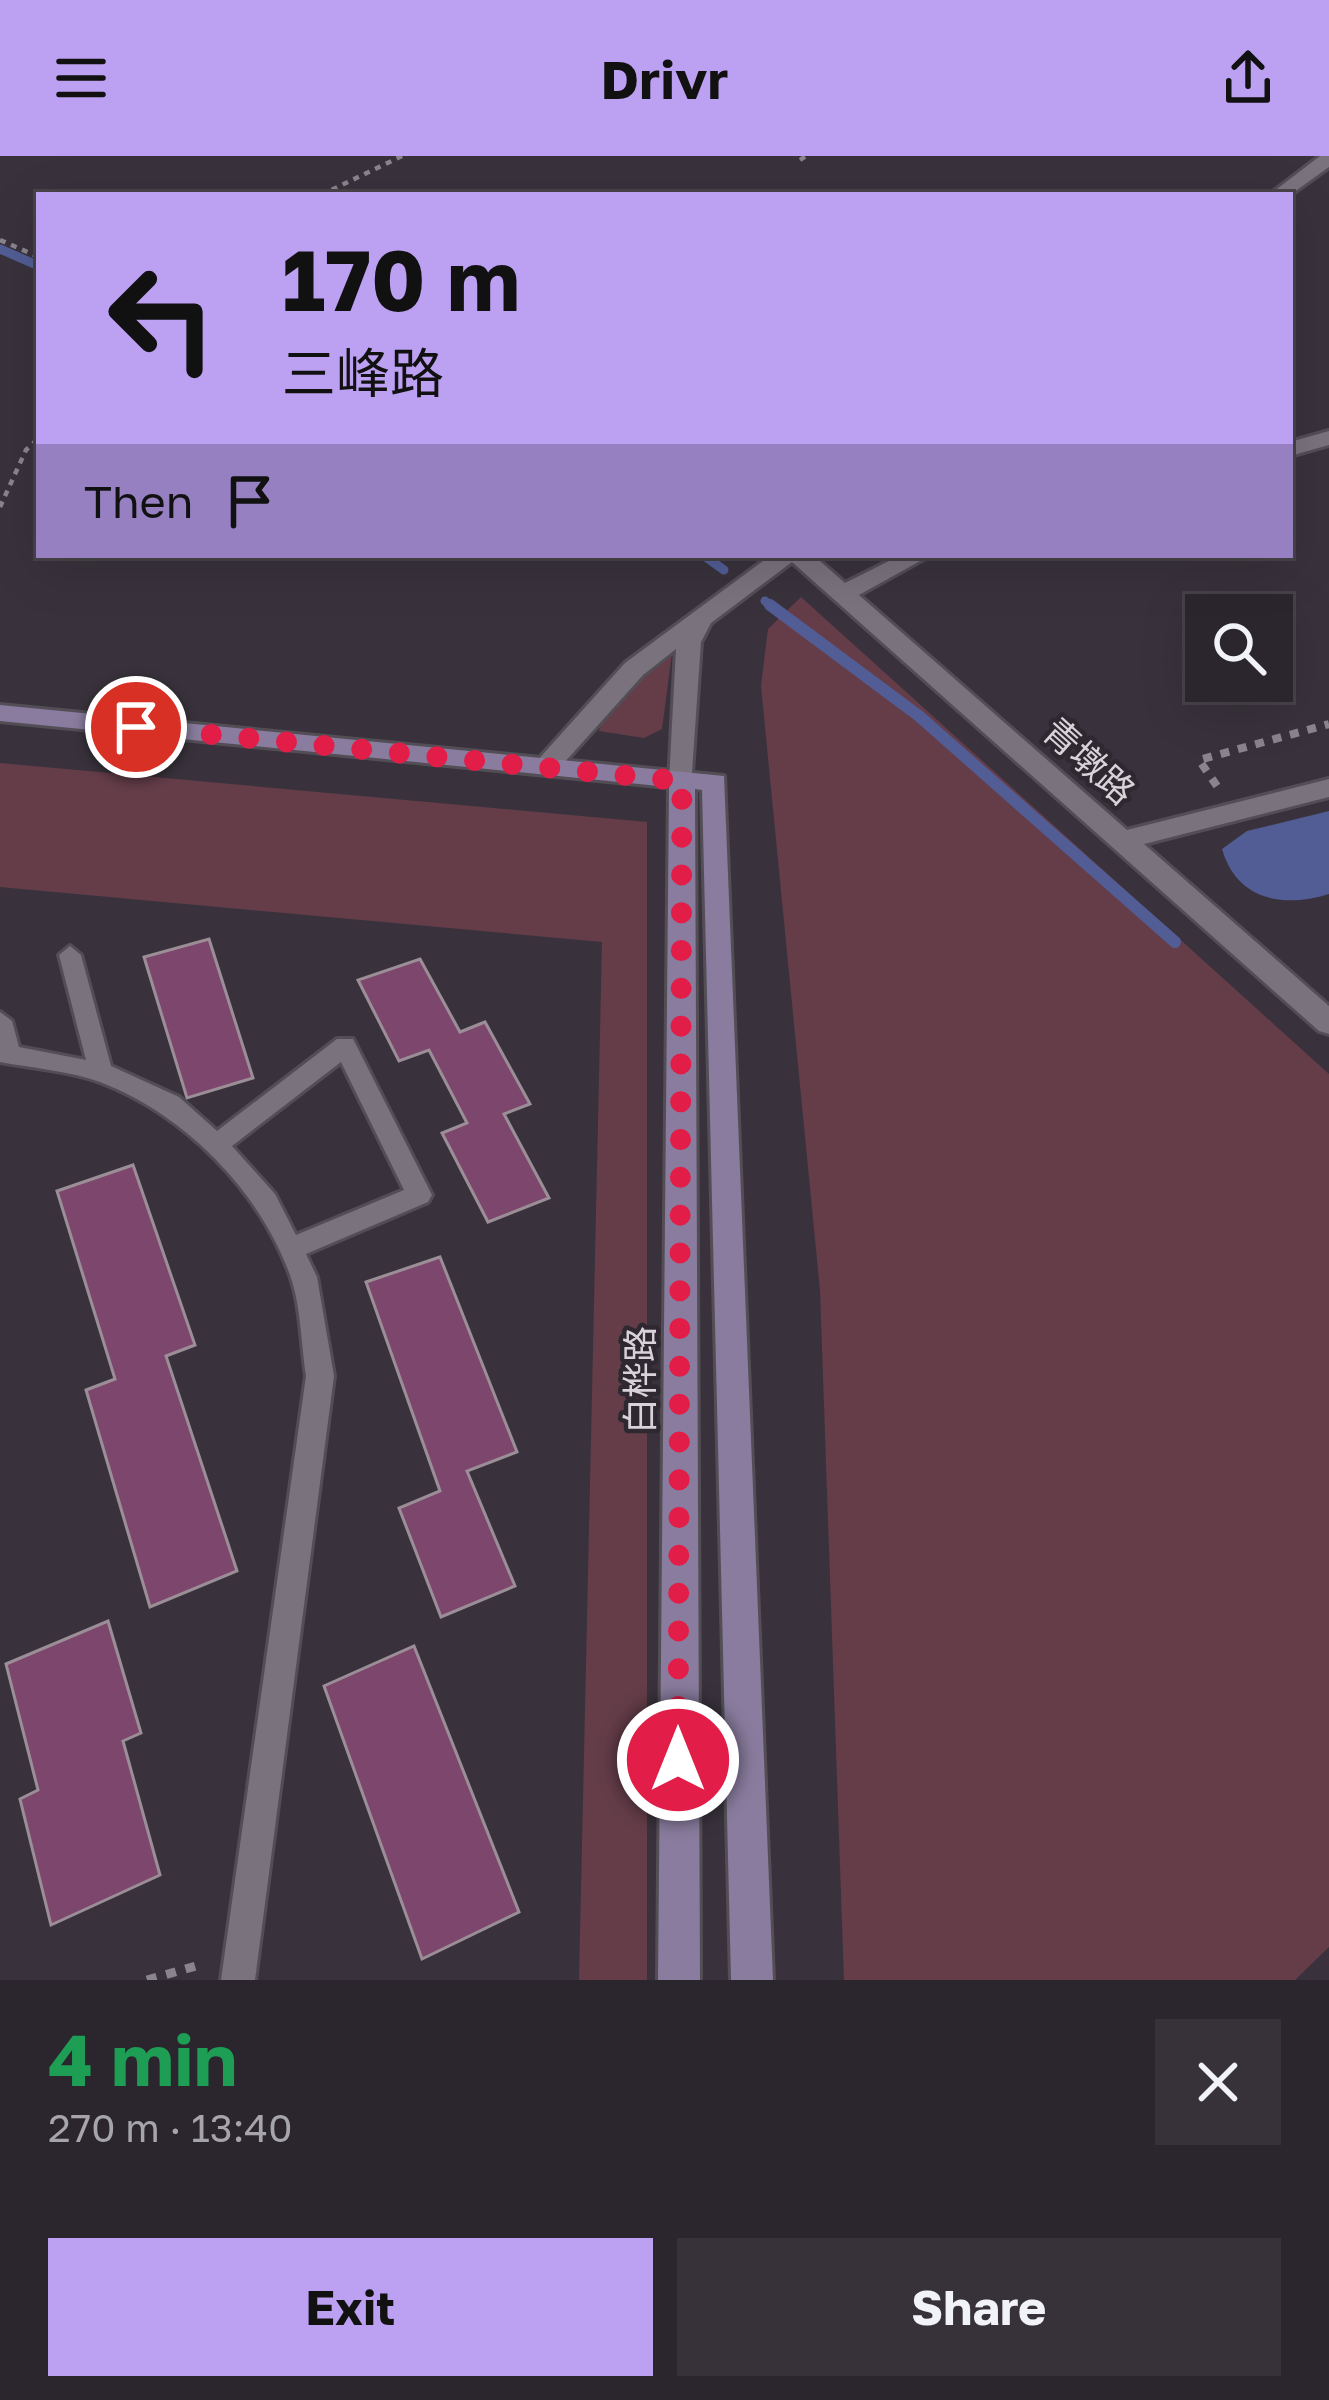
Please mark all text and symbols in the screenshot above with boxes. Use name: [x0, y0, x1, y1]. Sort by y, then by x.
icon: menu: [48, 45, 114, 111]
icon: share: [1215, 45, 1281, 111]
text: Drivr: [601, 46, 728, 111]
text: 170 m: [282, 229, 520, 329]
icon: left: [84, 240, 240, 396]
text: 三峰路: [282, 340, 444, 405]
icon: arrive: [217, 468, 283, 534]
text: Then: [84, 474, 193, 528]
map controls: [1185, 594, 1293, 702]
button: search: [1185, 594, 1293, 702]
pin: [85, 676, 187, 778]
icon: arrive: [103, 694, 169, 760]
street label: 青墩路: [1035, 709, 1144, 813]
street label: 白桦路: [618, 1326, 661, 1434]
position arrow: [615, 1697, 741, 1823]
text: 4 min: [48, 2015, 237, 2102]
button: close: [1155, 2019, 1281, 2145]
text: 270 m · 13:40: [48, 2104, 292, 2151]
button: Exit: [48, 2238, 653, 2376]
button: Share: [677, 2238, 1281, 2376]

